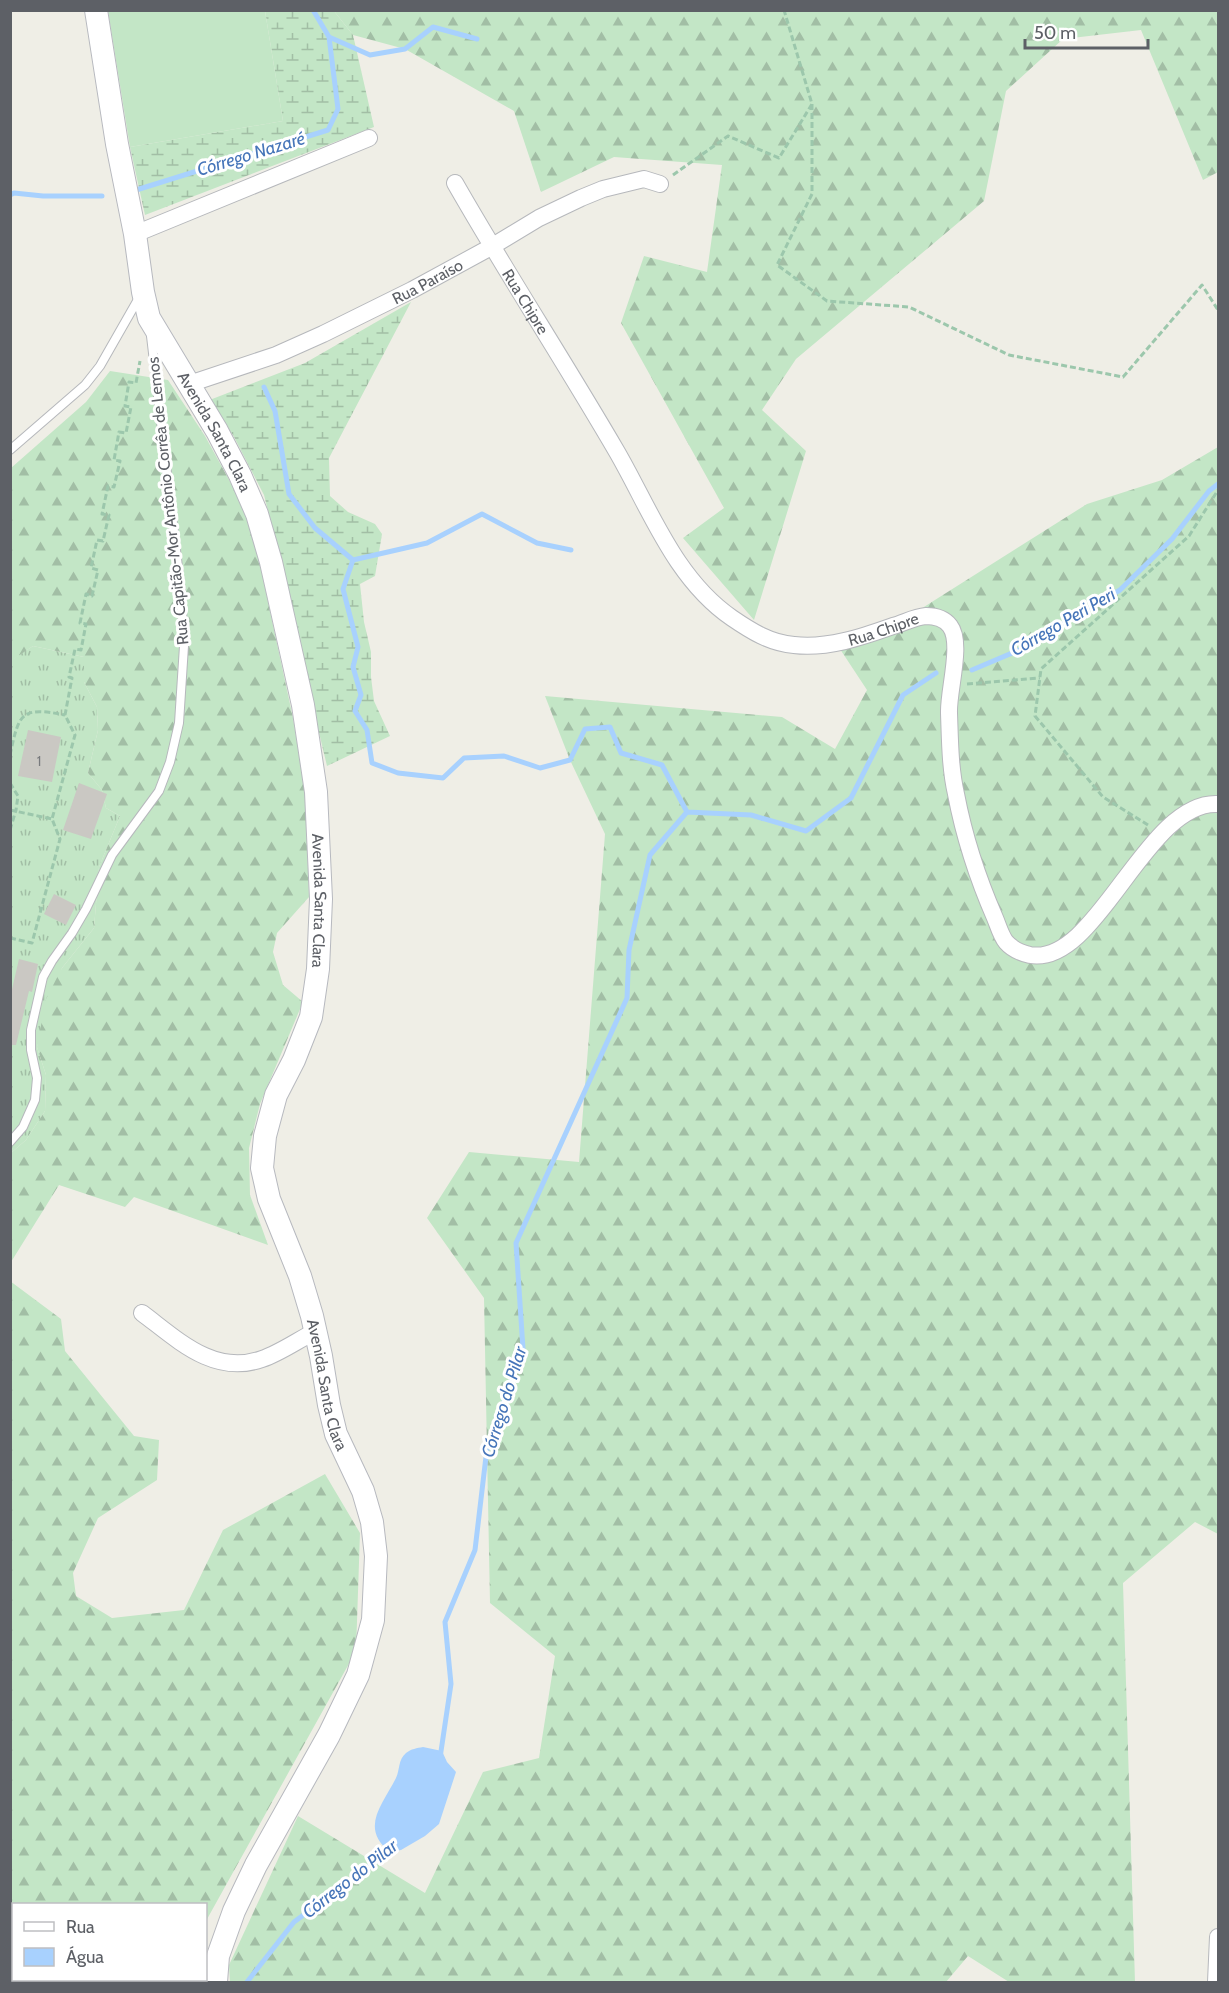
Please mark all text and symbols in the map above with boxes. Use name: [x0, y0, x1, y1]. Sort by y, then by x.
scale bar: [1025, 12, 1148, 50]
text: 50 m: [1034, 22, 1076, 44]
water label: Córrego Nazaré: [194, 127, 308, 181]
street label: Rua Paraíso: [389, 255, 466, 308]
street label: Rua Chipre: [499, 265, 553, 338]
street label: Rua Capitão-Mor Antônio Corrêa de Lemos: [143, 356, 193, 646]
street label: Avenida Santa Clara: [174, 368, 256, 495]
water label: Córrego Peri Peri: [1007, 583, 1120, 661]
street label: Rua Chipre: [846, 608, 921, 649]
house number: 1: [37, 752, 41, 770]
street label: Avenida Santa Clara: [308, 833, 331, 968]
street label: Avenida Santa Clara: [303, 1317, 352, 1454]
water label: Córrego do Pilar: [477, 1343, 532, 1460]
water label: Córrego do Pilar: [298, 1834, 403, 1923]
legend: [12, 1903, 207, 1981]
text: Rua: [66, 1916, 95, 1938]
text: Água: [66, 1946, 104, 1968]

